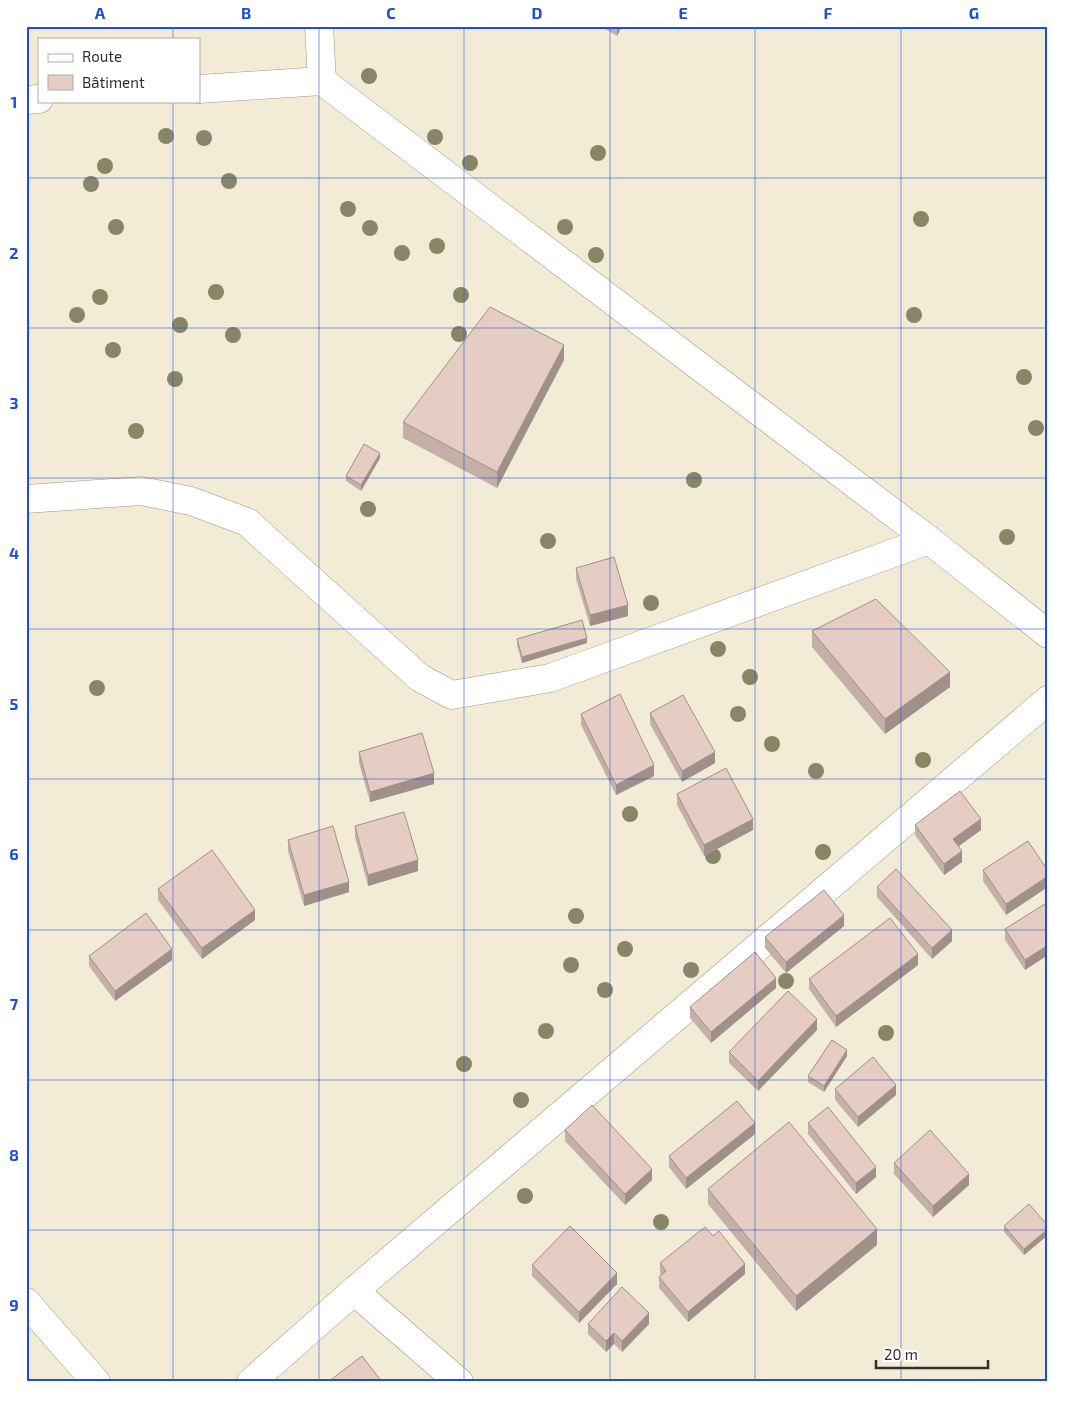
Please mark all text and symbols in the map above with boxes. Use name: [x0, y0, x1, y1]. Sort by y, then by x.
text: A: [95, 3, 106, 22]
text: B: [241, 3, 251, 22]
text: C: [386, 3, 396, 22]
text: D: [532, 3, 543, 22]
text: E: [678, 3, 688, 22]
text: F: [824, 3, 833, 22]
text: G: [969, 3, 979, 22]
legend: [38, 38, 200, 102]
text: Route: [82, 47, 122, 65]
text: Bâtiment: [82, 73, 145, 91]
text: 1: [11, 92, 17, 111]
text: 2: [9, 243, 19, 262]
text: 3: [9, 393, 19, 412]
text: 4: [9, 543, 19, 562]
text: 5: [10, 694, 19, 713]
text: 6: [9, 844, 19, 863]
text: 7: [10, 994, 19, 1013]
text: 8: [9, 1145, 19, 1164]
text: 9: [9, 1295, 19, 1314]
scale bar: [876, 1338, 989, 1370]
text: 20 m: [884, 1345, 918, 1363]

